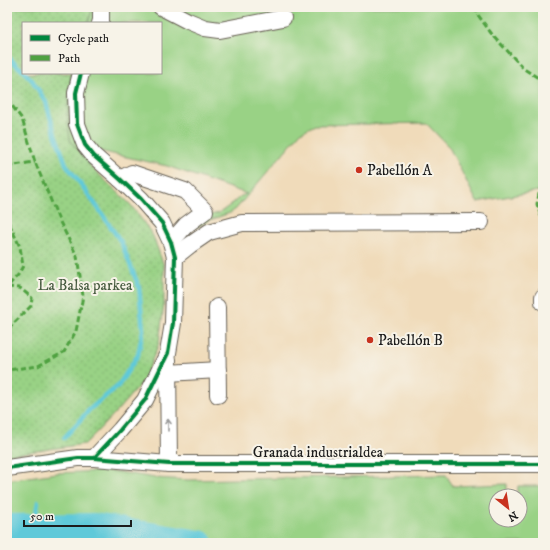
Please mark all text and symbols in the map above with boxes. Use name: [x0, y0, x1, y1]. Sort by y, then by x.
legend: [22, 22, 162, 74]
text: Cycle path: [58, 31, 110, 46]
text: Path: [58, 51, 81, 66]
place label: Pabellón A: [367, 161, 433, 180]
marker: Pabellón A: [354, 165, 364, 175]
park label: La Balsa parkea: [38, 276, 133, 295]
place label: Pabellón B: [378, 331, 443, 350]
marker: Pabellón B: [365, 335, 375, 345]
one-way arrow: [164, 419, 172, 432]
street label: Granada industrialdea: [253, 443, 384, 462]
north arrow: [488, 488, 528, 528]
scale bar: [24, 502, 131, 528]
text: N: [505, 507, 520, 524]
text: 50 m: [30, 509, 54, 524]

